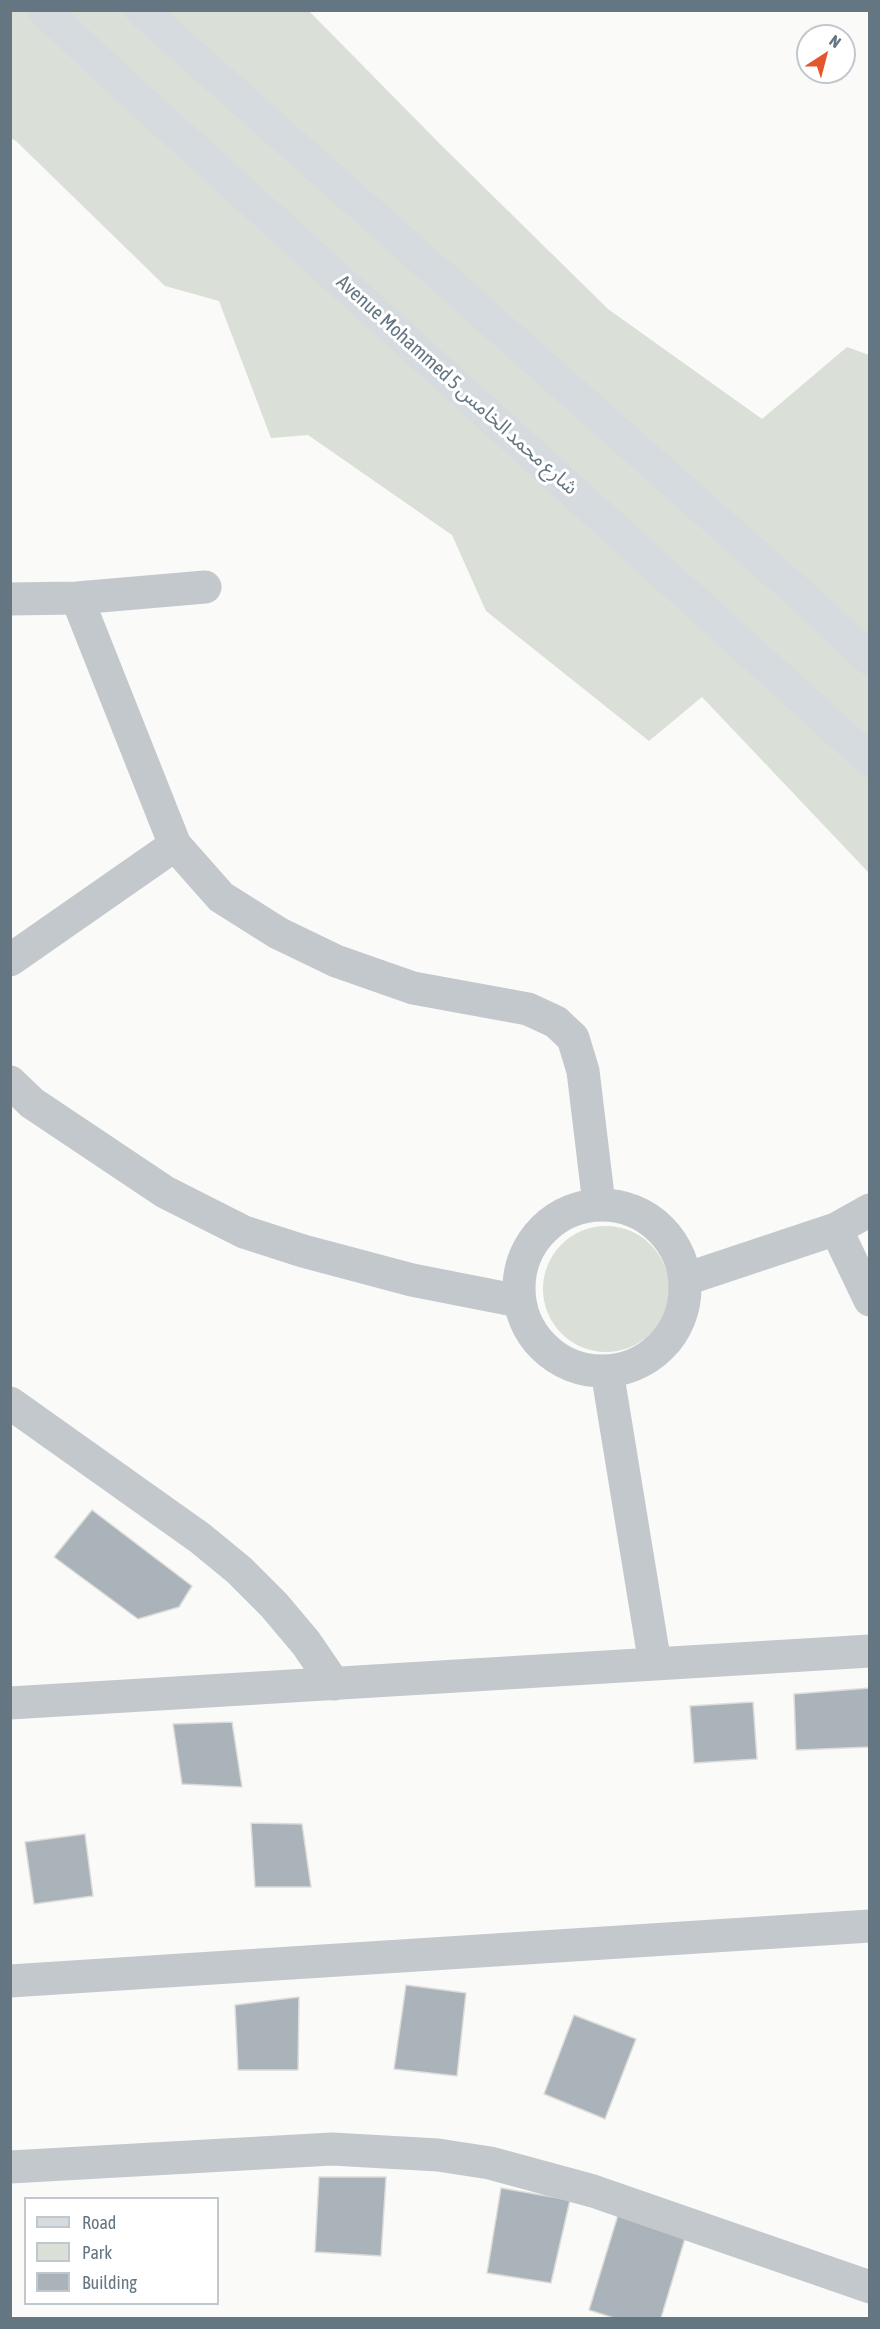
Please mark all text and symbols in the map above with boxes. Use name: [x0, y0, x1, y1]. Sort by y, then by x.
north arrow: [796, 24, 856, 84]
text: N: [826, 31, 845, 51]
street label: Avenue Mohammed 5 شارع محمد الخامس: [331, 270, 583, 500]
legend: [24, 2197, 219, 2305]
text: Road: [82, 2212, 116, 2233]
text: Park: [82, 2242, 112, 2263]
text: Building: [82, 2272, 137, 2293]

